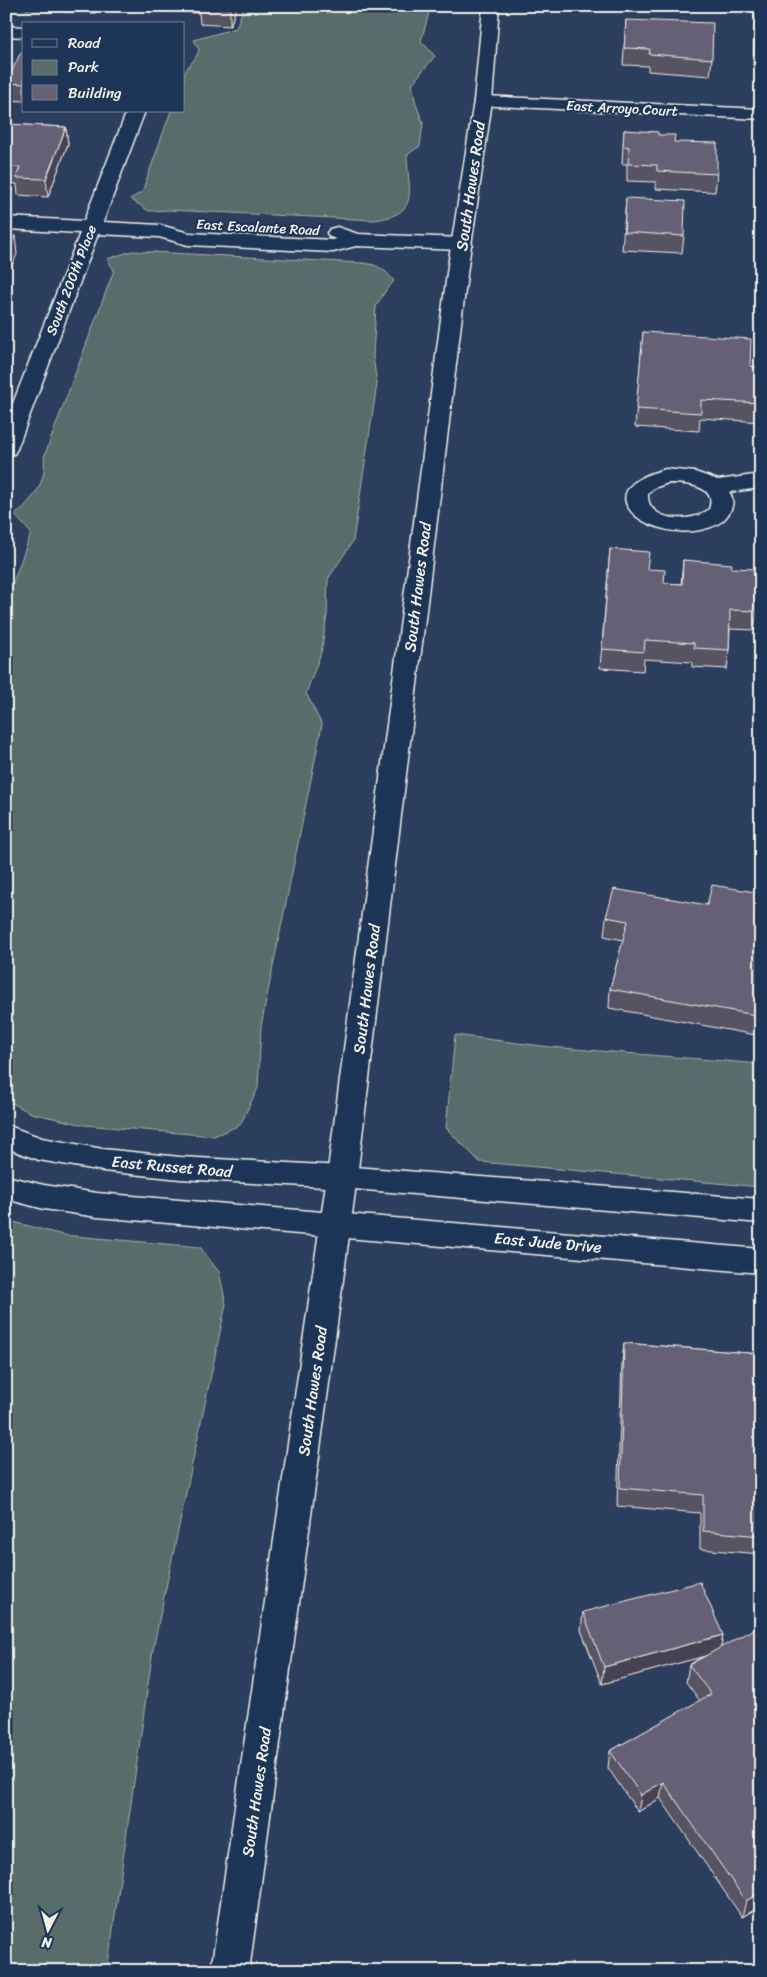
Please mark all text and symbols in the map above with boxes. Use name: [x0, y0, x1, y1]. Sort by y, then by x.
legend: [22, 22, 185, 112]
text: Road: [68, 30, 101, 56]
text: Park: [68, 54, 99, 80]
text: Building: [68, 80, 122, 106]
street label: East Arroyo Court: [566, 93, 678, 124]
street label: South Hawes Road: [447, 118, 494, 253]
street label: East Escalante Road: [196, 212, 322, 243]
street label: South 200th Place: [39, 221, 104, 339]
street label: South Hawes Road: [395, 519, 440, 654]
street label: South Hawes Road: [344, 921, 389, 1056]
street label: East Russet Road: [111, 1147, 235, 1186]
street label: East Jude Drive: [493, 1223, 603, 1262]
street label: South Hawes Road: [289, 1323, 336, 1458]
street label: South Hawes Road: [233, 1724, 280, 1859]
north arrow: [22, 1904, 72, 1954]
text: N: [40, 1929, 54, 1955]

